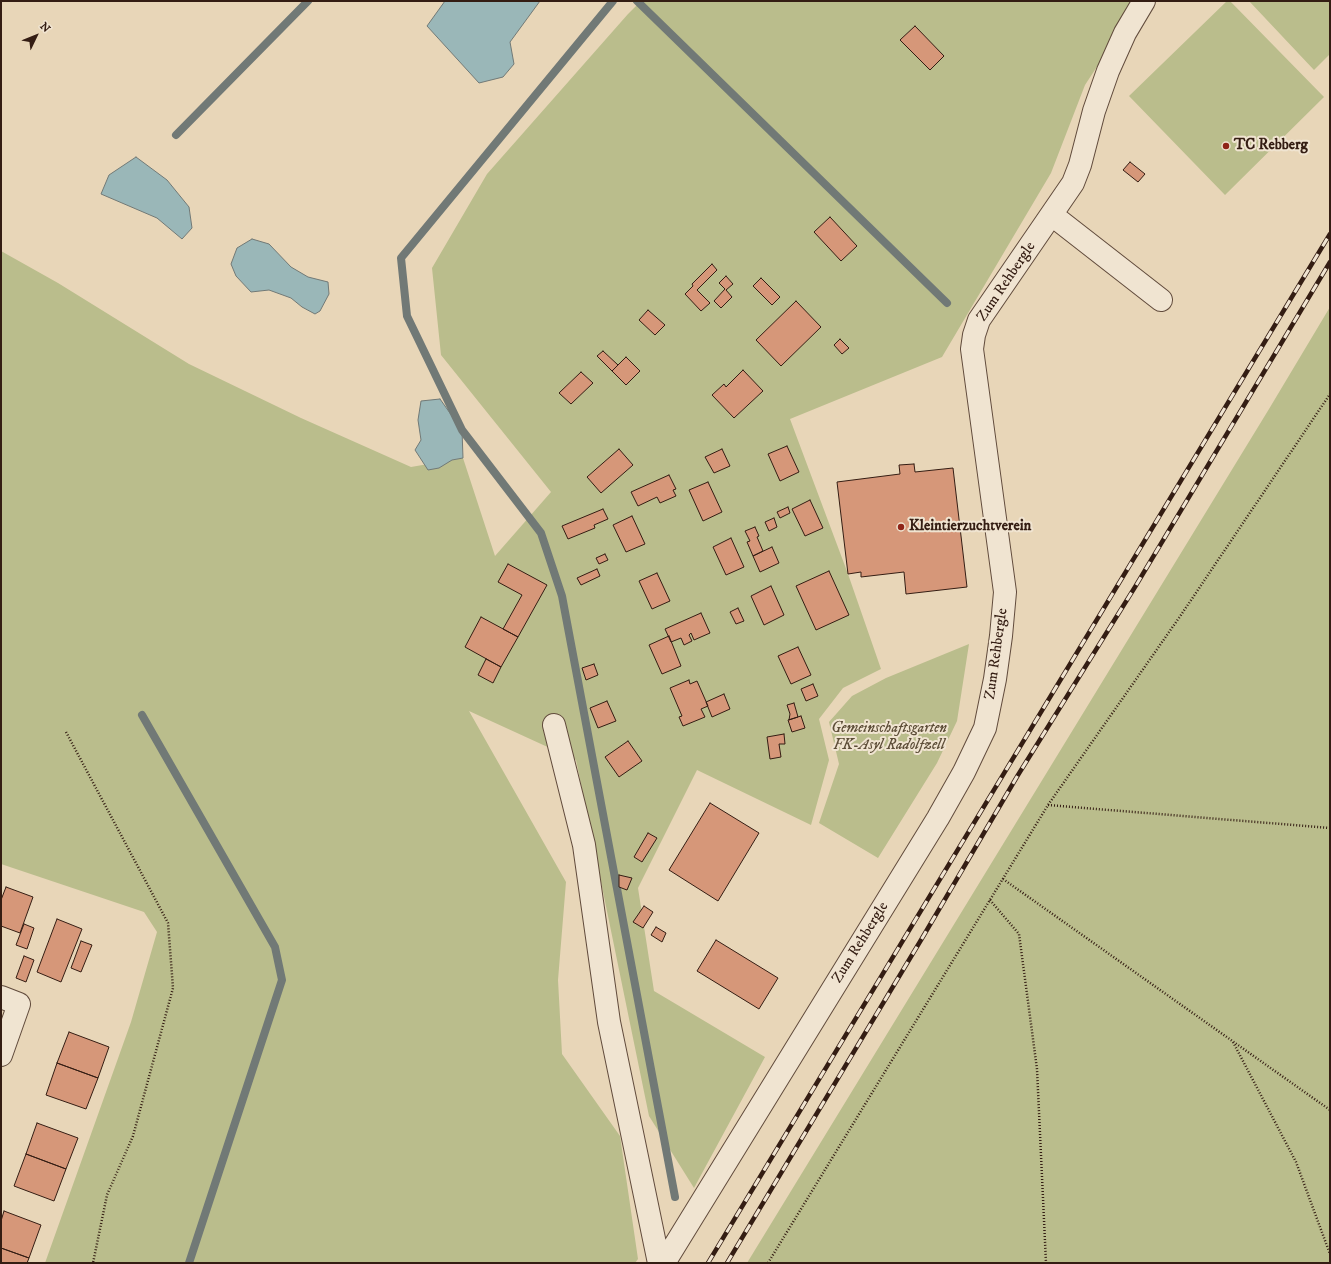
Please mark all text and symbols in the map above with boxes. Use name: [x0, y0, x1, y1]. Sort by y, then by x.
north arrow: [16, 16, 56, 56]
text: N: [37, 20, 53, 36]
place label: TC Rebberg: [1234, 137, 1308, 155]
marker: TC Rebberg: [1221, 141, 1231, 151]
street label: Zum Rehbergle: [974, 239, 1040, 325]
place label: Kleintierzuchtverein: [909, 518, 1031, 536]
marker: Kleintierzuchtverein: [896, 522, 906, 532]
street label: Zum Rehbergle: [982, 607, 1012, 701]
park label: Gemeinschaftsgarten FK-Asyl Radolfzell: [831, 720, 947, 755]
street label: Zum Rehbergle: [829, 899, 893, 987]

